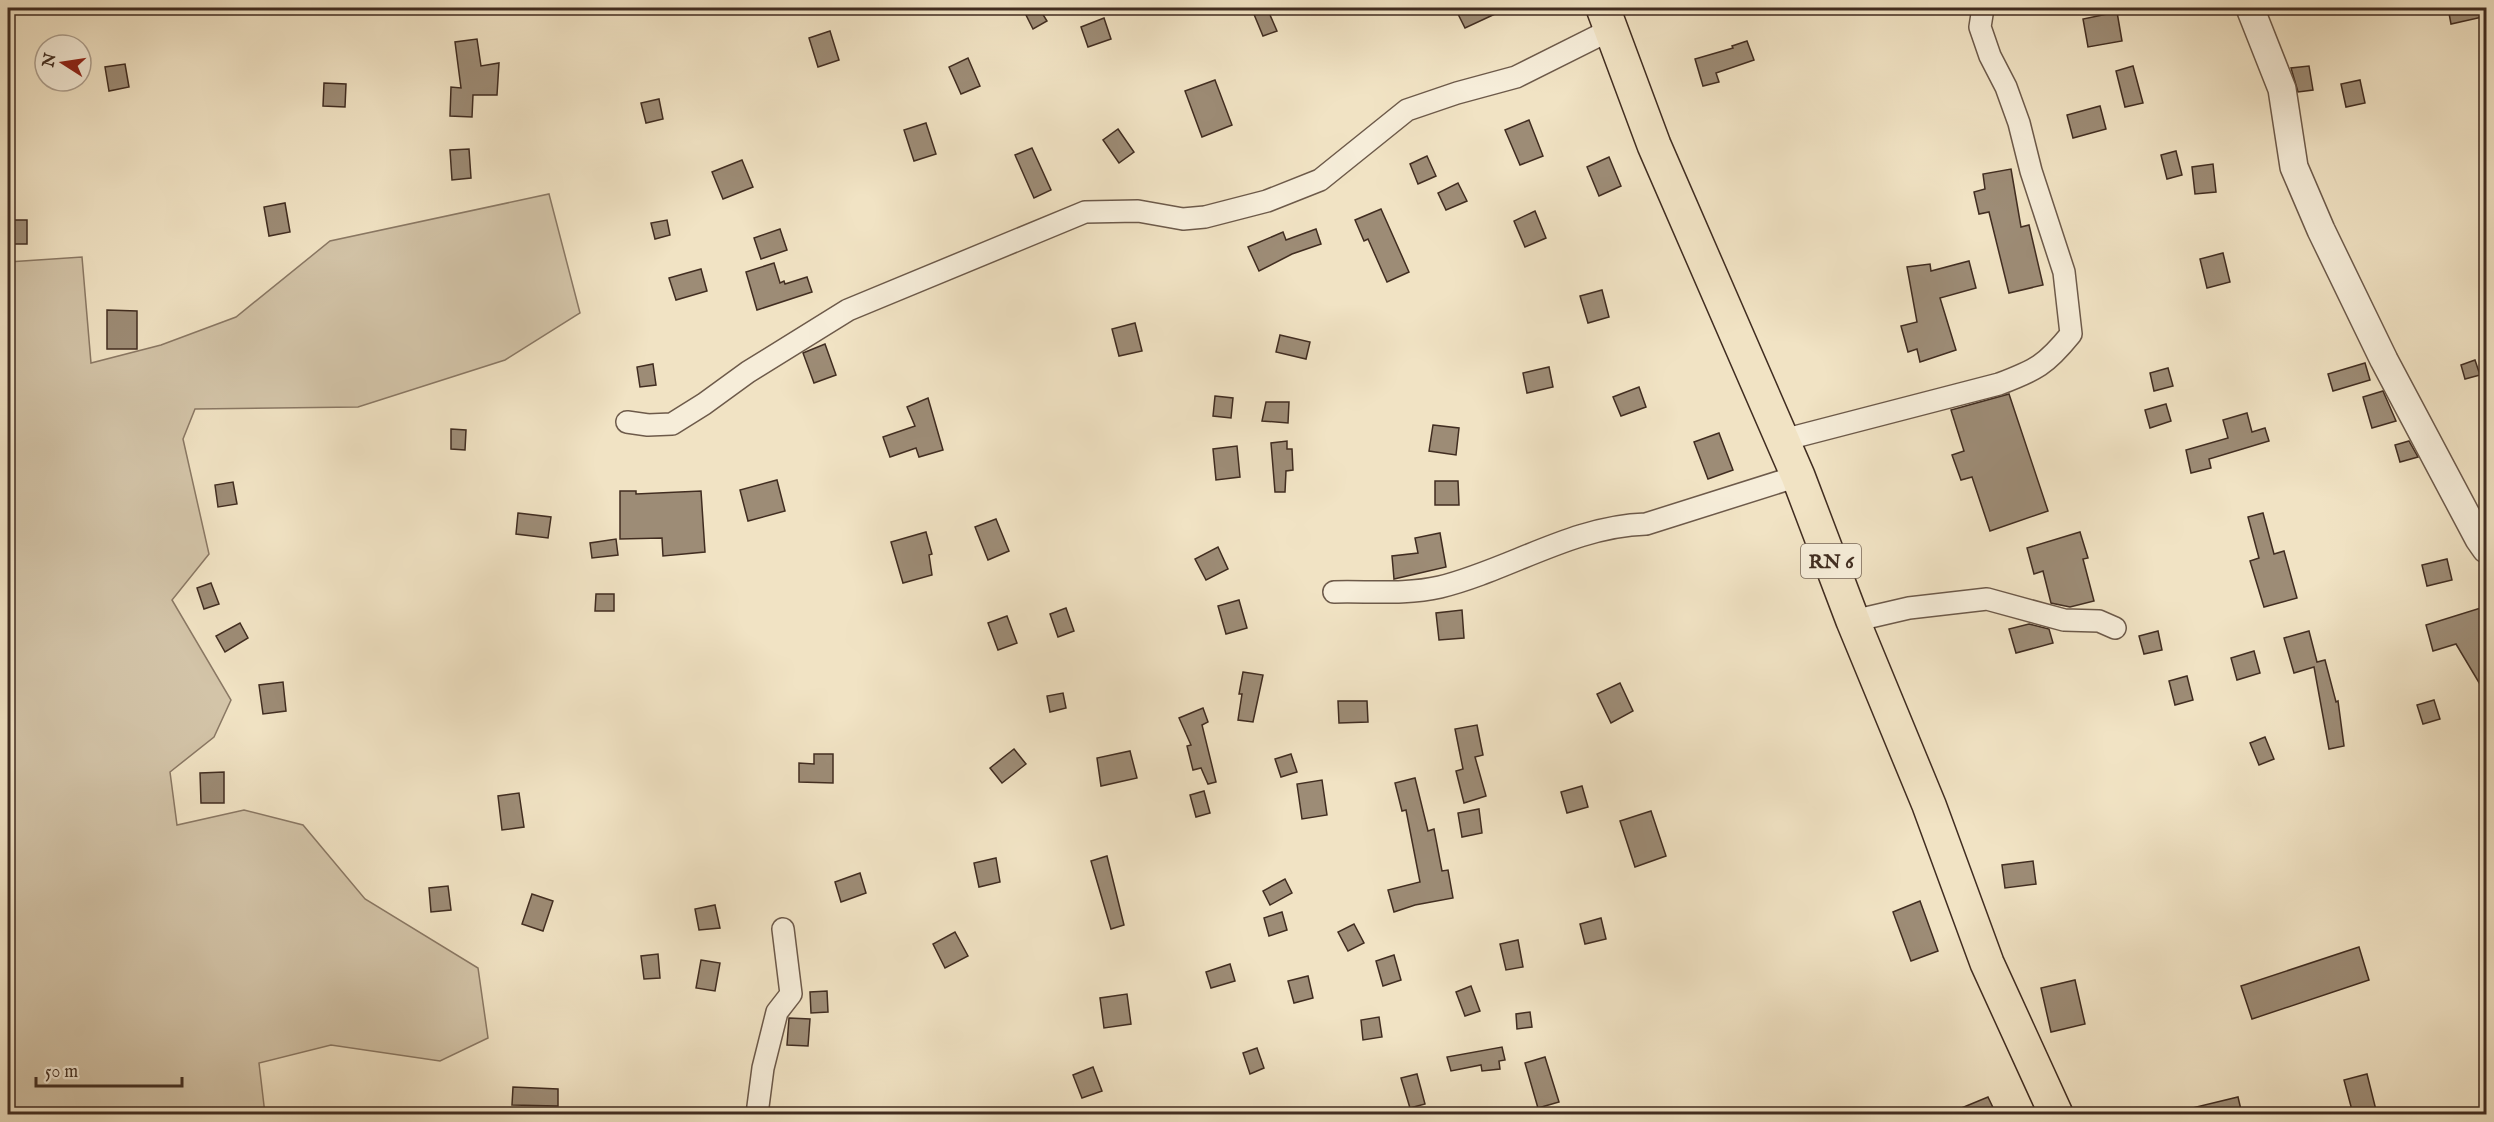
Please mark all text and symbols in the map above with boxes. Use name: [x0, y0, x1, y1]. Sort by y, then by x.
north arrow: [33, 33, 93, 93]
text: N: [39, 51, 62, 70]
road number: RN 6: [1801, 544, 1861, 578]
scale bar: [36, 1050, 182, 1088]
text: 50 m: [45, 1061, 78, 1084]

